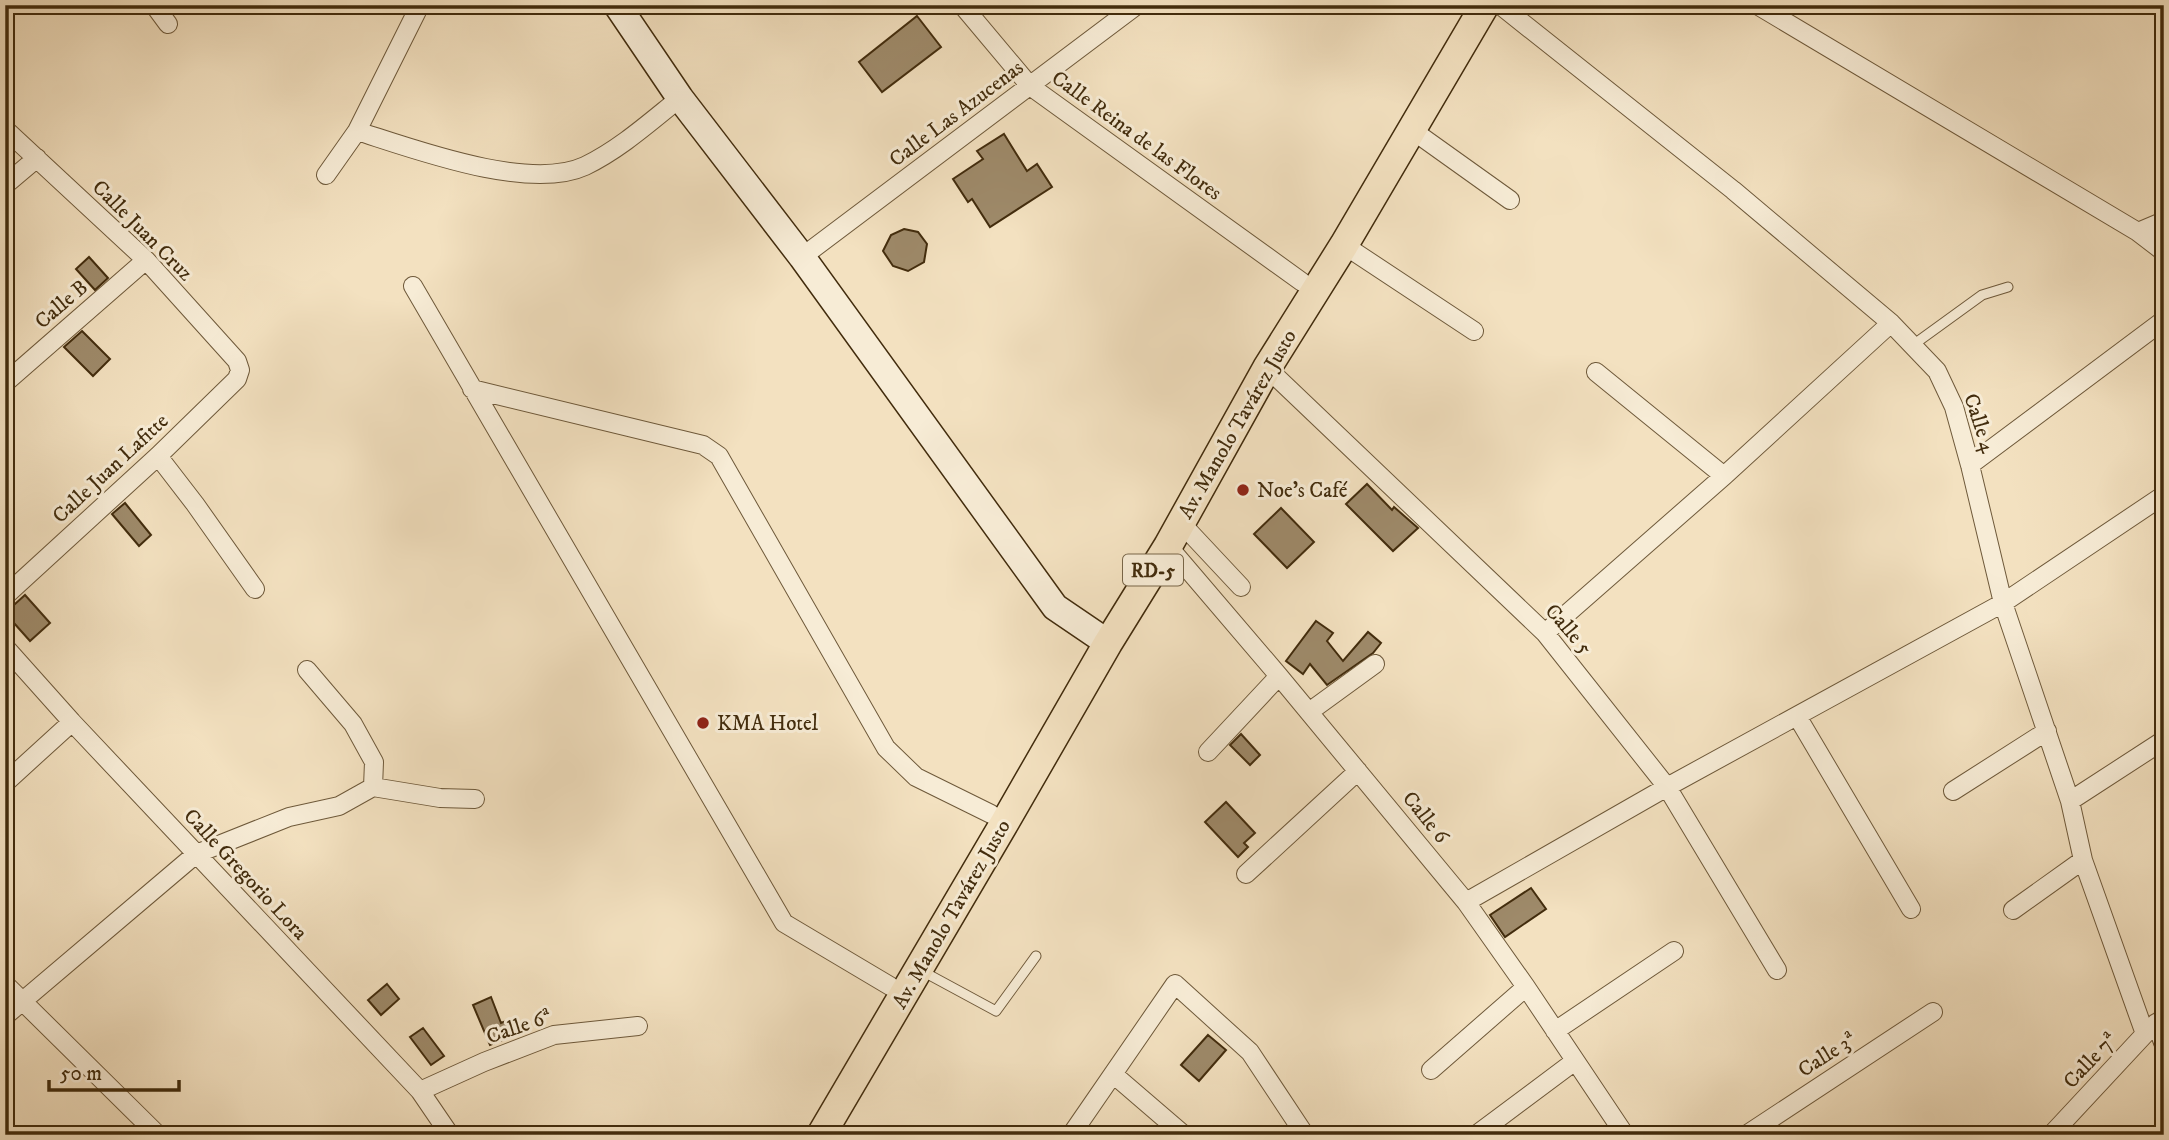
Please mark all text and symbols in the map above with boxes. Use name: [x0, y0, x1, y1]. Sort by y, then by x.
street label: Calle Las Azucenas: [884, 55, 1029, 173]
street label: Calle Reina de las Flores: [1046, 65, 1227, 206]
street label: Calle Juan Cruz: [86, 175, 198, 287]
street label: Calle B: [30, 275, 94, 335]
street label: Av. Manolo Tavárez Justo: [1173, 325, 1303, 524]
street label: Calle 4: [1957, 390, 2001, 457]
street label: Calle Juan Lafitte: [47, 408, 174, 529]
place label: Noe's Café: [1257, 478, 1348, 504]
marker: Noe's Café: [1235, 482, 1251, 498]
road number: RD-5: [1123, 554, 1183, 586]
street label: Calle 5: [1539, 599, 1597, 660]
place label: KMA Hotel: [717, 711, 819, 737]
marker: KMA Hotel: [695, 715, 711, 731]
street label: Calle 6: [1396, 786, 1455, 850]
street label: Calle Gregorio Lora: [178, 804, 313, 946]
street label: Av. Manolo Tavárez Justo: [887, 815, 1017, 1014]
street label: Calle 6ª: [483, 1004, 556, 1050]
street label: Calle 3ª: [1793, 1026, 1862, 1083]
street label: Calle 7ª: [2058, 1027, 2123, 1094]
scale bar: [49, 1049, 178, 1093]
text: 50 m: [60, 1061, 102, 1087]

